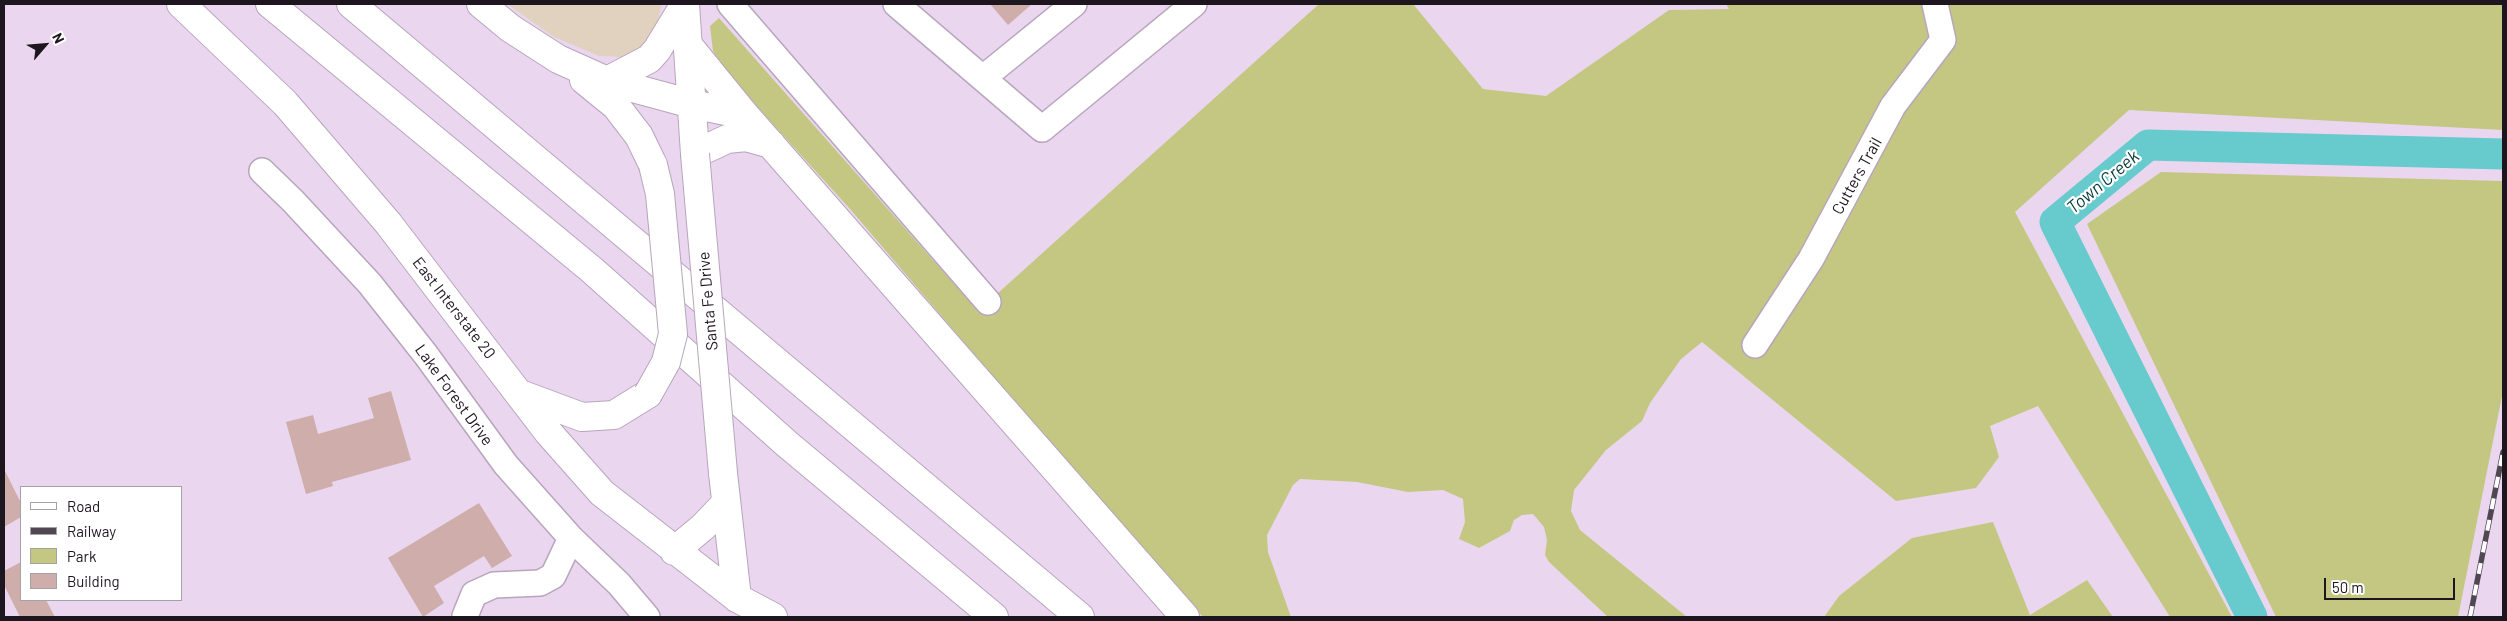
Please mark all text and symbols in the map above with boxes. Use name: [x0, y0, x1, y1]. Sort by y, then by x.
north arrow: [20, 20, 70, 70]
text: N: [49, 30, 68, 46]
street label: Cutters Trail: [1828, 134, 1886, 218]
water label: Town Creek: [2063, 146, 2143, 218]
street label: Santa Fe Drive: [694, 251, 722, 351]
street label: East Interstate 20: [408, 253, 500, 363]
street label: Lake Forest Drive: [411, 341, 497, 449]
legend: [20, 486, 182, 601]
text: Road: [67, 497, 100, 515]
text: Railway: [67, 522, 116, 540]
text: Park: [67, 547, 96, 565]
scale bar: [2327, 568, 2458, 600]
text: Building: [67, 572, 120, 590]
text: 50 m: [2332, 578, 2364, 596]

